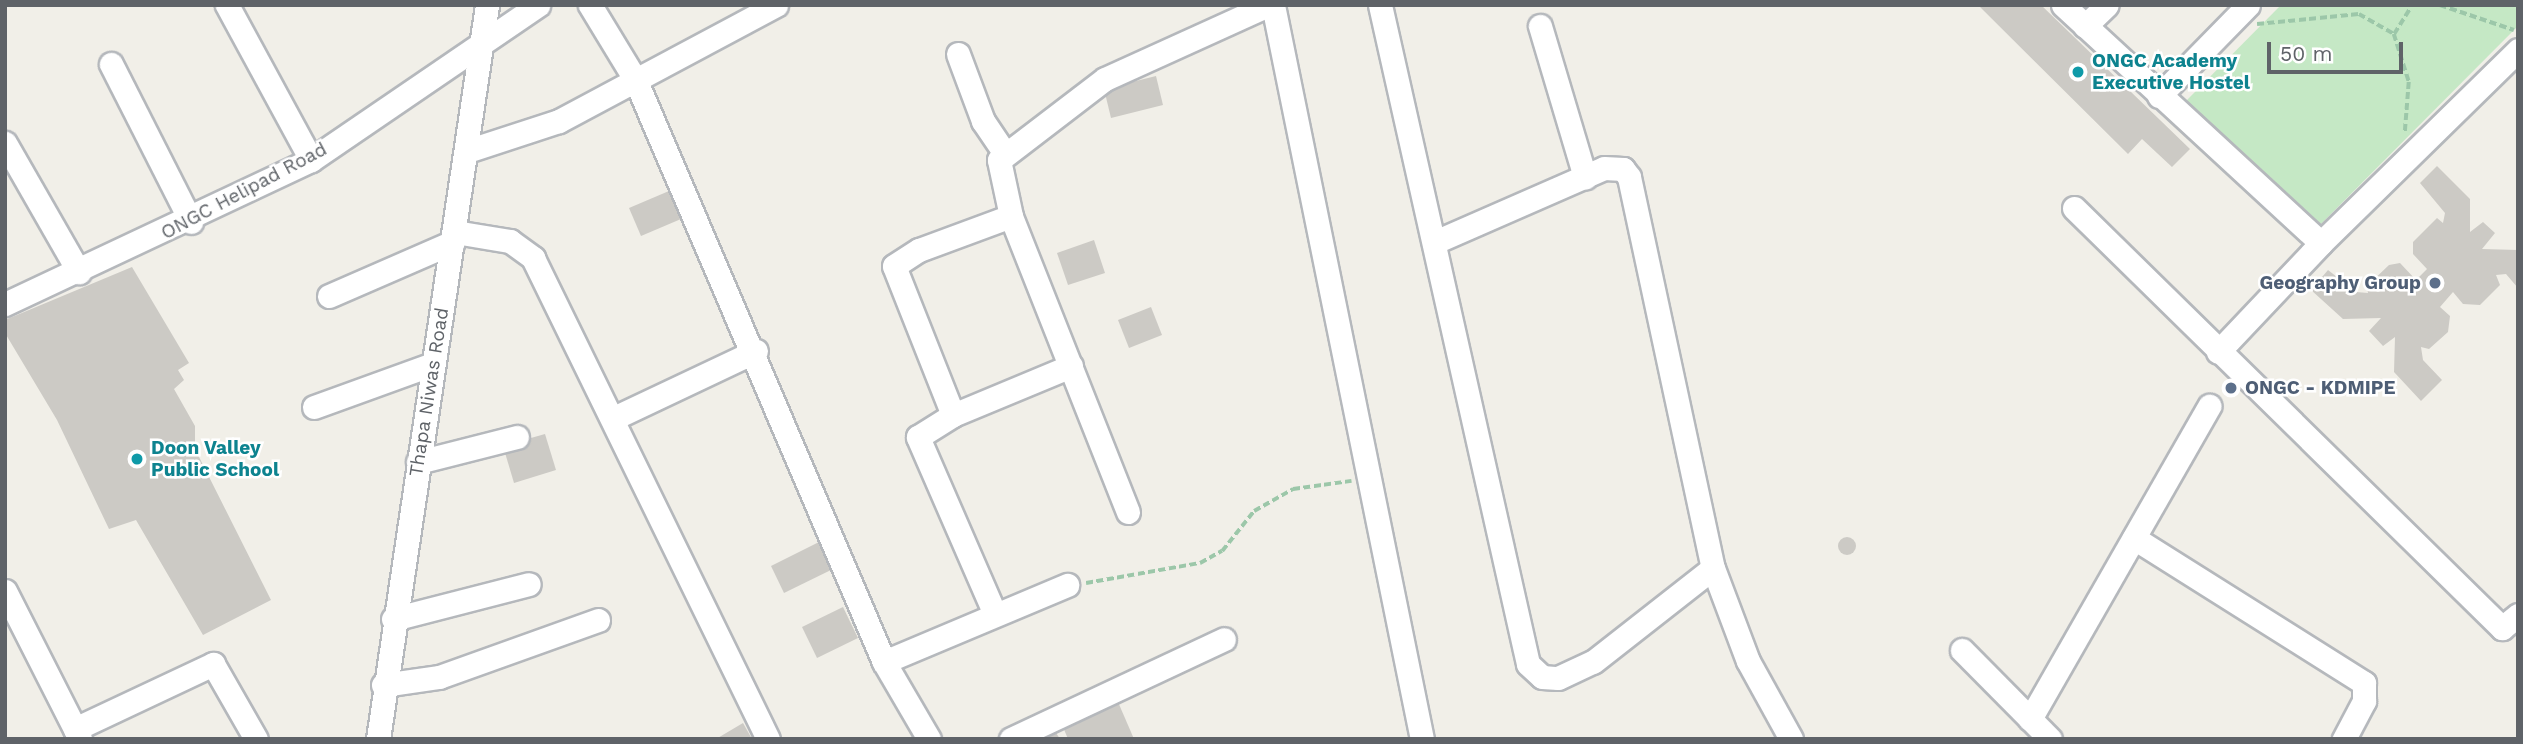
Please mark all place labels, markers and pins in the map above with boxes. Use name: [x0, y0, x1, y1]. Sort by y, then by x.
place label: ONGC Academy Executive Hostel: [2092, 50, 2250, 94]
marker: ONGC Academy Executive Hostel: [2070, 64, 2086, 80]
place label: Geography Group: [2259, 272, 2421, 294]
marker: Geography Group: [2427, 275, 2443, 291]
place label: ONGC - KDMIPE: [2245, 377, 2395, 399]
marker: ONGC - KDMIPE: [2223, 380, 2239, 396]
place label: Doon Valley Public School: [151, 437, 279, 481]
marker: Doon Valley Public School: [129, 451, 145, 467]

